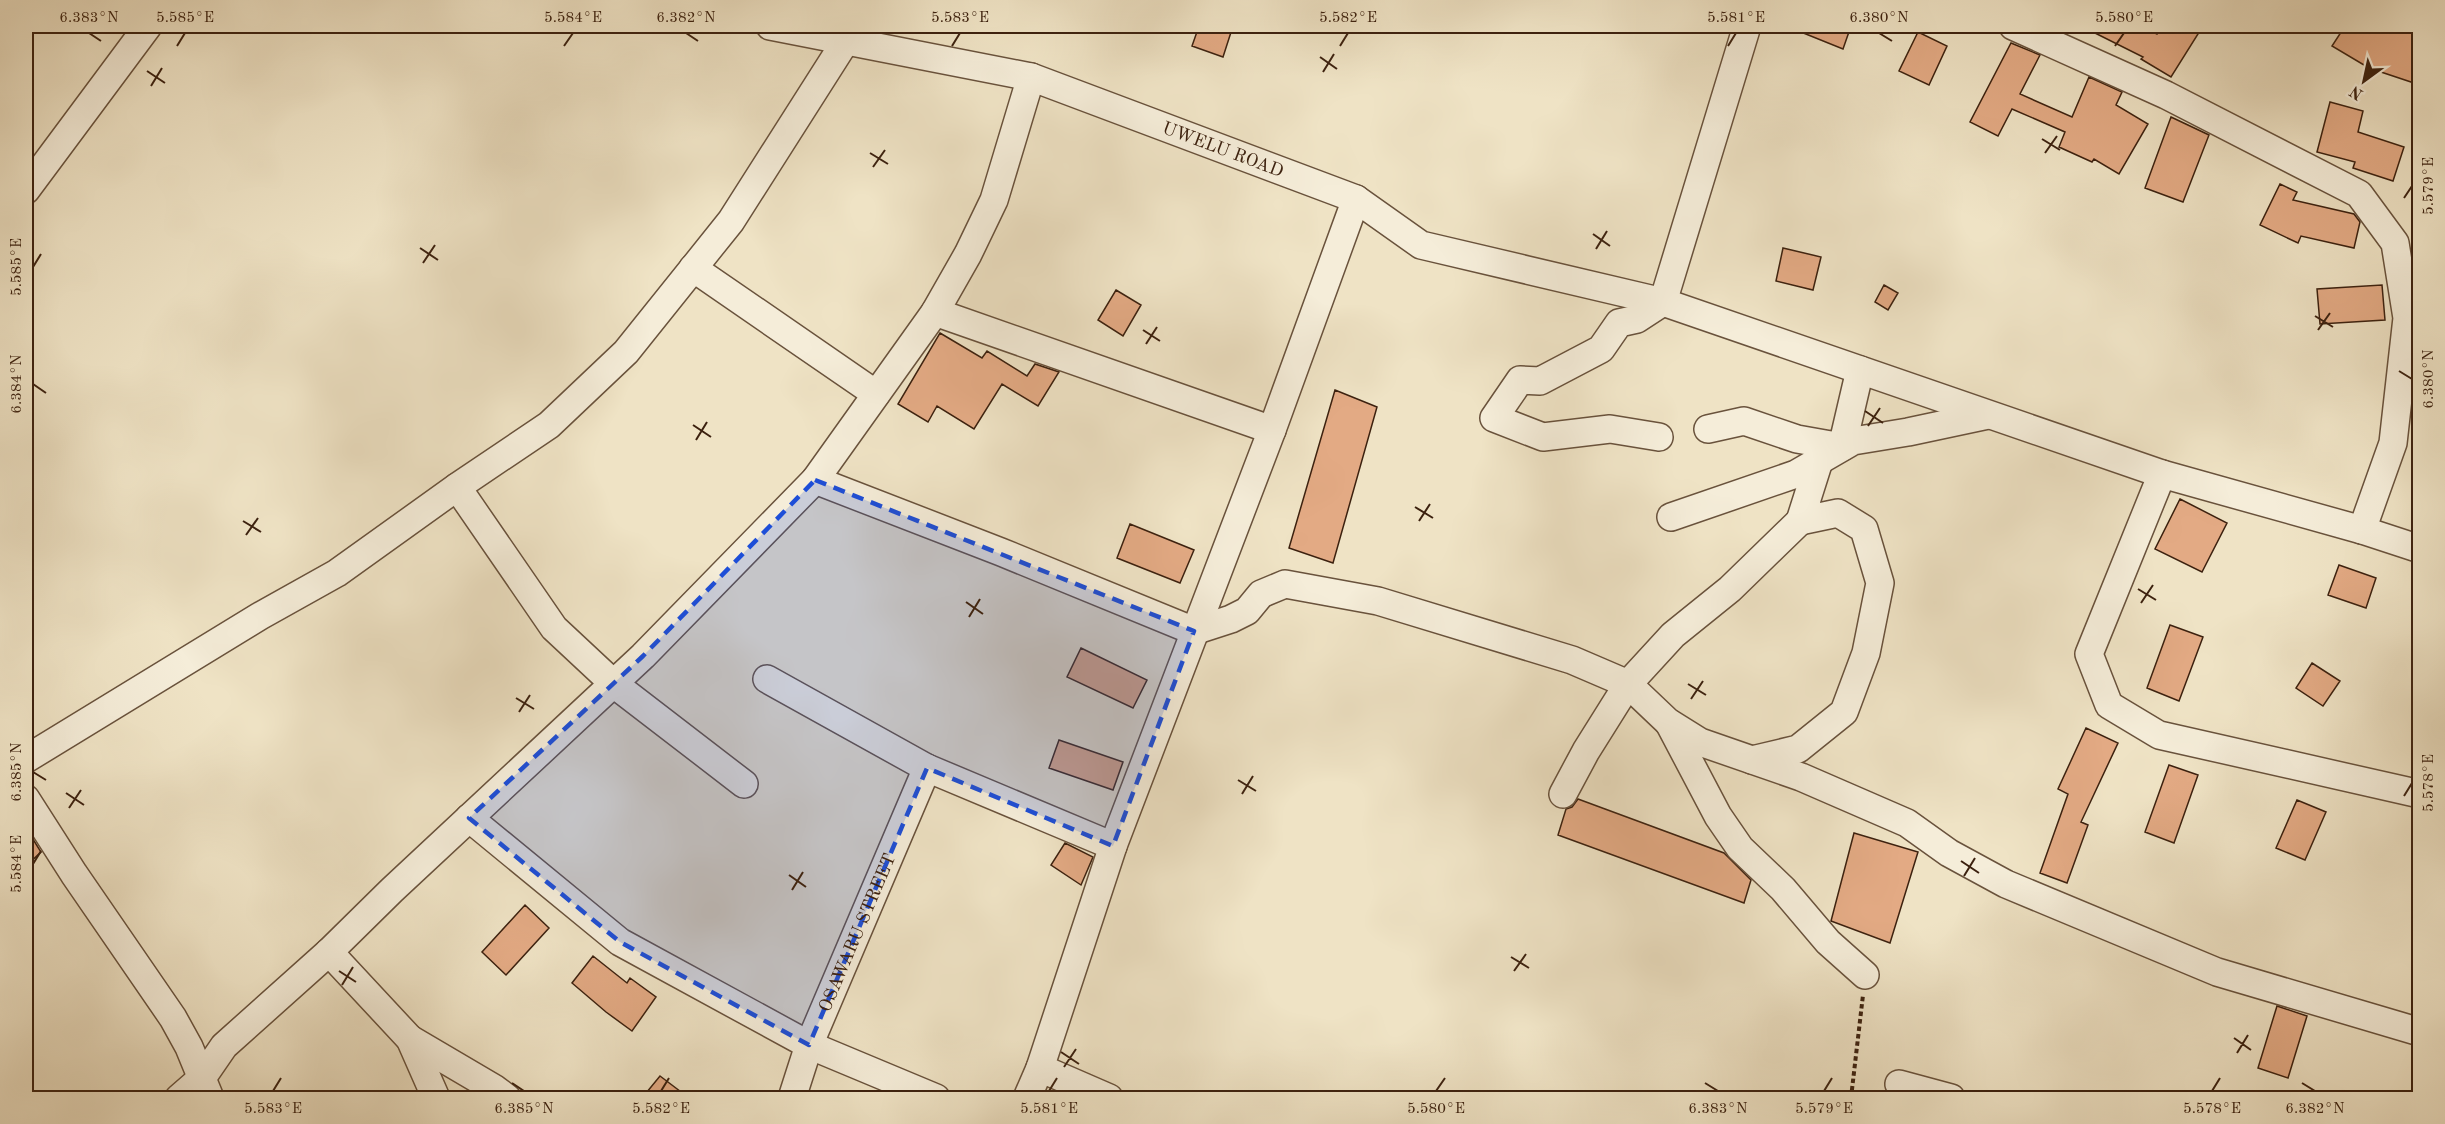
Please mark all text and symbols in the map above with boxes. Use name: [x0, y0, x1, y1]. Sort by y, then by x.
text: 6.383°N: [59, 11, 119, 26]
text: 5.585°E: [156, 11, 214, 26]
text: 5.584°E: [544, 11, 602, 26]
text: 6.382°N: [656, 11, 716, 26]
text: 5.583°E: [931, 11, 989, 26]
text: 5.582°E: [1319, 11, 1377, 26]
text: 5.581°E: [1707, 11, 1765, 26]
text: 6.380°N: [1849, 11, 1909, 26]
text: 5.580°E: [2095, 11, 2153, 26]
north arrow: [2334, 51, 2394, 111]
text: N: [2347, 81, 2366, 102]
street label: UWELU ROAD: [1160, 119, 1286, 181]
text: 5.579°E: [2422, 157, 2437, 215]
text: 5.585°E: [10, 238, 25, 296]
text: 6.380°N: [2422, 349, 2437, 409]
text: 6.384°N: [10, 354, 25, 414]
text: 6.385°N: [10, 742, 25, 802]
text: 5.578°E: [2422, 754, 2437, 812]
text: 5.584°E: [10, 835, 25, 893]
street label: OSAWARU STREET: [816, 851, 900, 1015]
text: 5.583°E: [244, 1102, 302, 1117]
text: 6.385°N: [494, 1102, 554, 1117]
text: 5.582°E: [632, 1102, 690, 1117]
text: 5.581°E: [1020, 1102, 1078, 1117]
text: 5.580°E: [1407, 1102, 1465, 1117]
text: 6.383°N: [1688, 1102, 1748, 1117]
text: 5.579°E: [1795, 1102, 1853, 1117]
text: 5.578°E: [2183, 1102, 2241, 1117]
text: 6.382°N: [2285, 1102, 2345, 1117]

